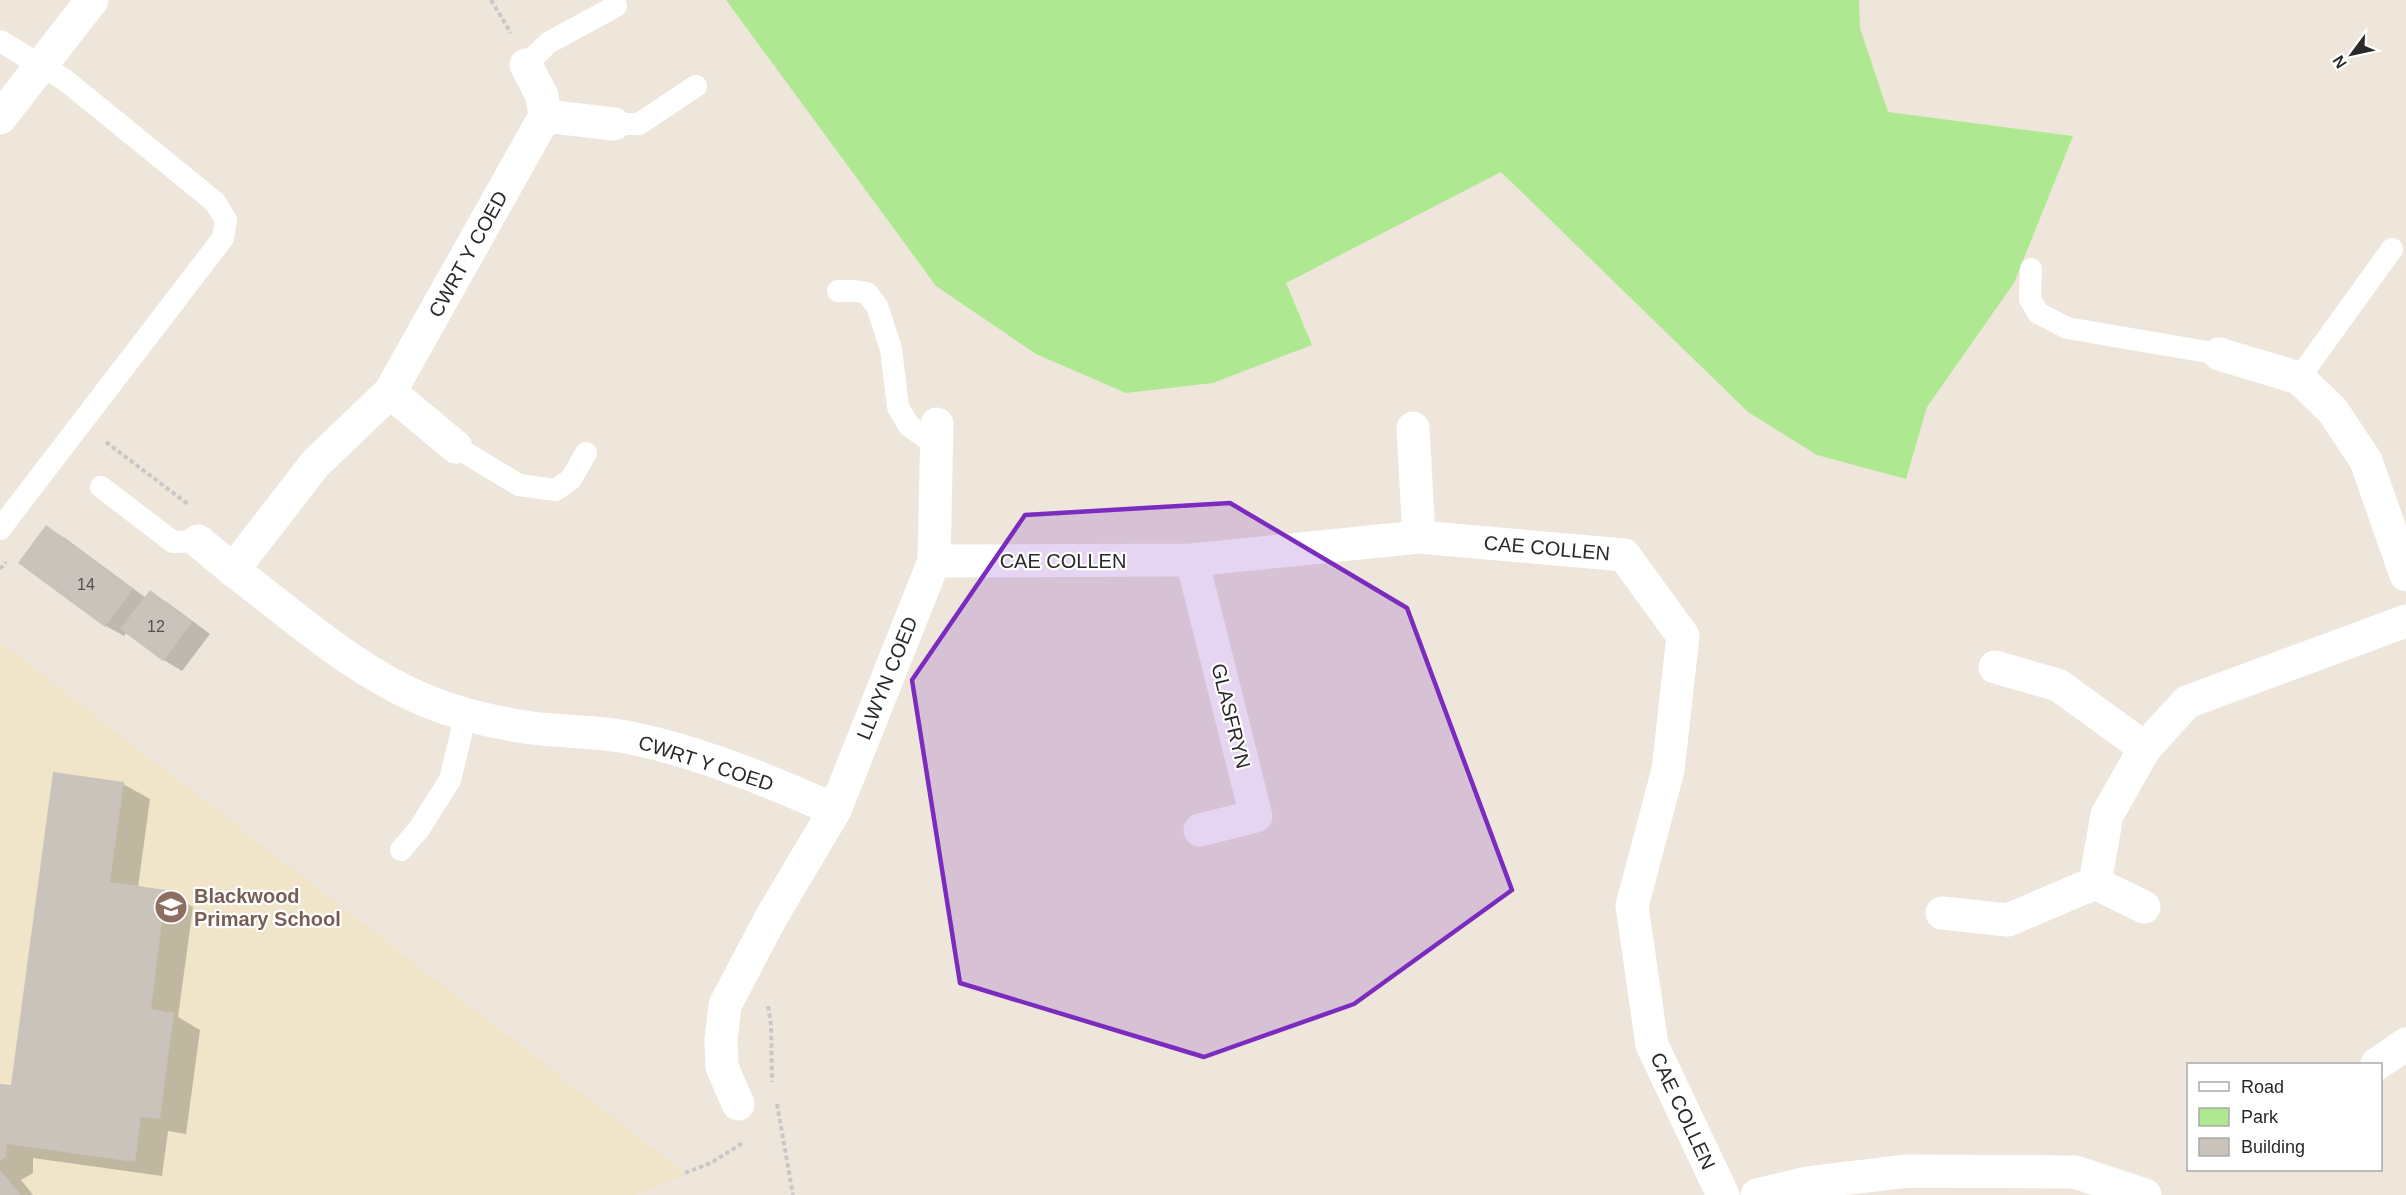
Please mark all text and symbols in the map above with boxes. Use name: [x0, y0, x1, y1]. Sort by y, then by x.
north arrow: [2322, 24, 2382, 84]
text: N: [2330, 52, 2350, 71]
street label: CWRT Y COED: [424, 187, 512, 321]
street label: CAE COLLEN: [1483, 532, 1611, 564]
street label: CAE COLLEN: [1000, 550, 1126, 572]
house number: 14: [77, 576, 95, 593]
street label: LLWYN COED: [852, 613, 922, 743]
house number: 12: [147, 618, 165, 635]
street label: GLASFRYN: [1207, 661, 1255, 771]
street label: CWRT Y COED: [636, 731, 776, 795]
place label: Blackwood Primary School: [194, 885, 341, 930]
school or university icon: Blackwood Primary School: [153, 889, 189, 925]
street label: CAE COLLEN: [1646, 1049, 1720, 1173]
legend: [2187, 1063, 2382, 1171]
text: Road: [2241, 1077, 2284, 1097]
text: Park: [2241, 1107, 2279, 1127]
text: Building: [2241, 1137, 2305, 1157]

